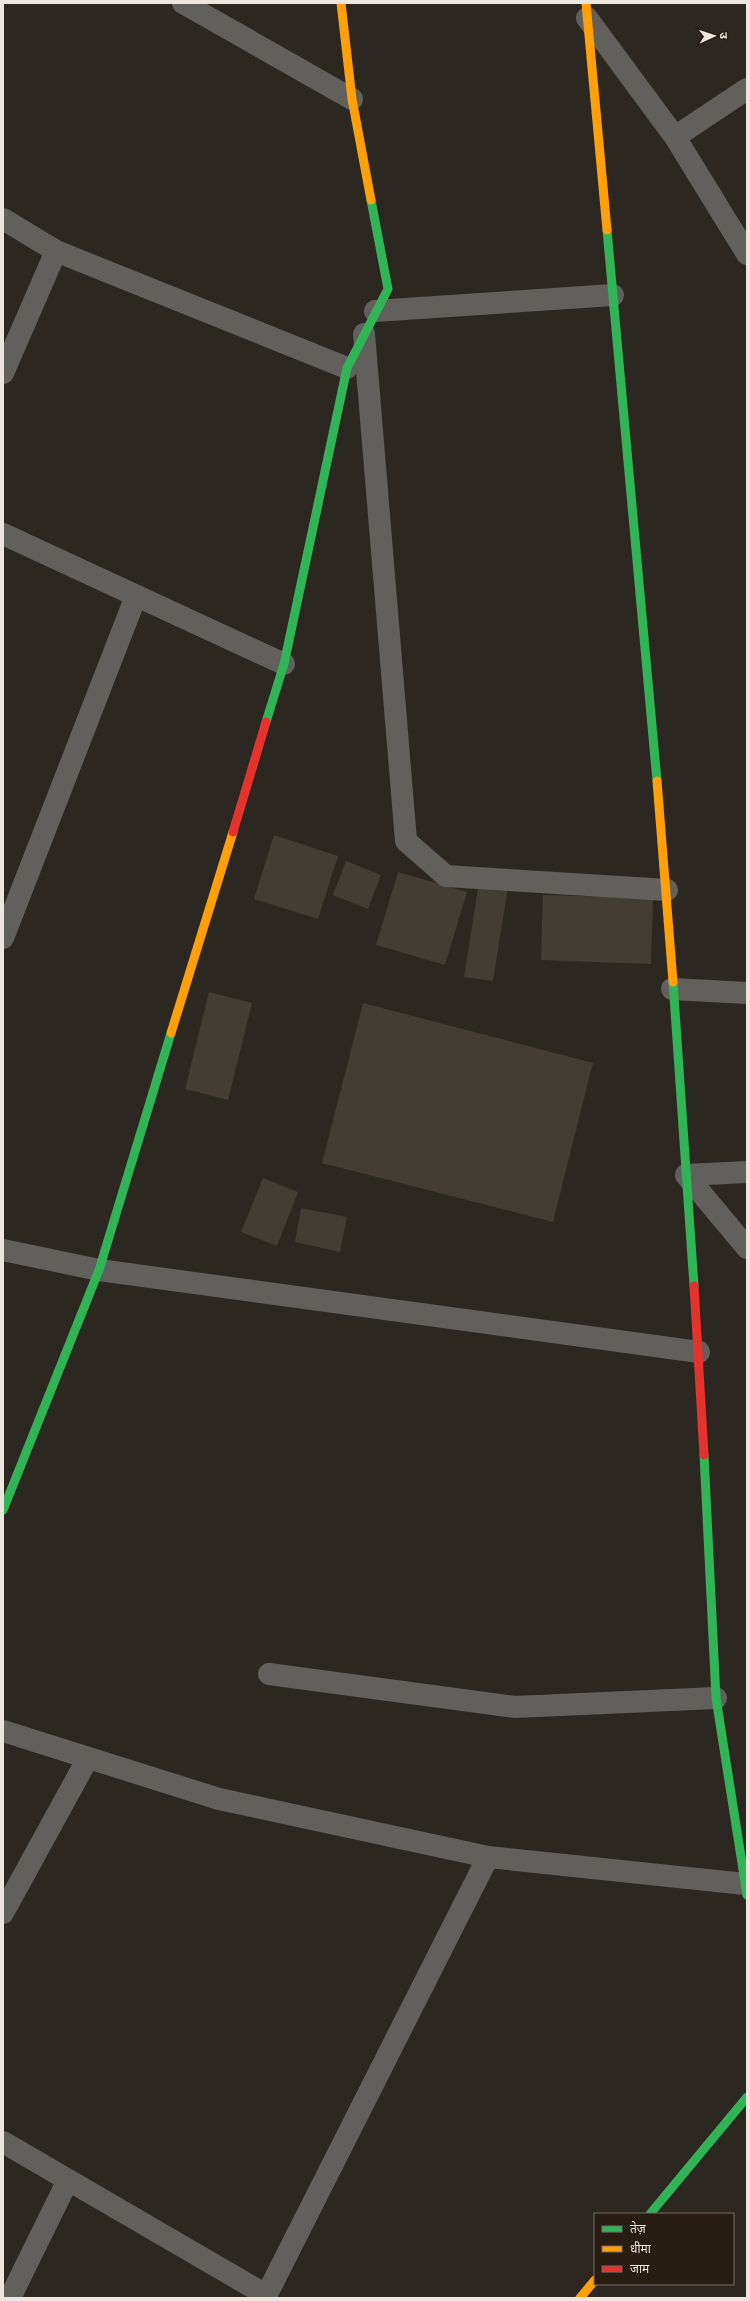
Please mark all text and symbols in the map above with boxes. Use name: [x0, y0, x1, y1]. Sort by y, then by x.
north arrow: [694, 16, 734, 56]
text: उ: [718, 32, 731, 40]
legend: [594, 2213, 734, 2285]
text: तेज़: [630, 2221, 647, 2235]
text: धीमा: [630, 2241, 652, 2255]
text: जाम: [630, 2261, 650, 2275]

